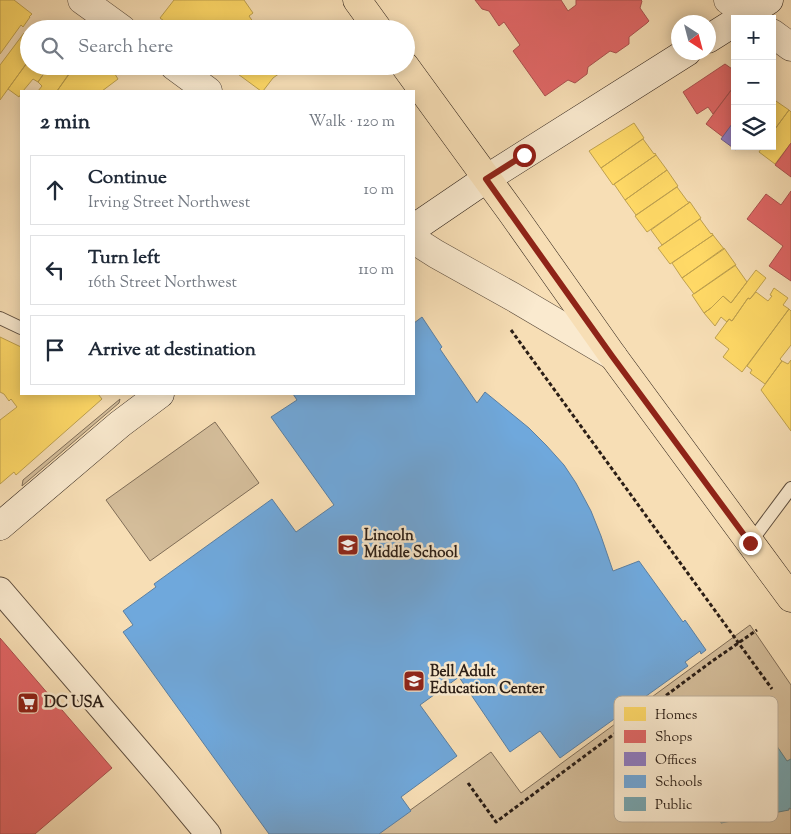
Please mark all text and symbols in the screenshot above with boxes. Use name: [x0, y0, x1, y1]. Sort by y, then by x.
north arrow: [671, 15, 716, 60]
map controls: [731, 15, 776, 150]
button: +: [731, 15, 776, 60]
search box: [20, 20, 415, 75]
icon: search: [38, 34, 66, 62]
text: Search here: [78, 34, 173, 61]
button: −: [731, 60, 776, 105]
button: layers: [731, 105, 776, 150]
text: 2 min: [40, 108, 90, 138]
text: Walk · 120 m: [309, 111, 395, 134]
route start: [513, 144, 536, 167]
text: Continue: [88, 165, 167, 192]
icon: ahead: [41, 176, 69, 204]
text: 10 m: [364, 179, 394, 202]
text: Irving Street Northwest: [88, 192, 250, 215]
text: Turn left: [88, 245, 160, 272]
icon: left: [41, 256, 69, 284]
text: 110 m: [358, 259, 394, 282]
text: 16th Street Northwest: [88, 272, 237, 295]
icon: arrive: [41, 336, 69, 364]
text: Arrive at destination: [88, 337, 256, 364]
place label: Lincoln Middle School: [364, 526, 459, 564]
route end: [739, 532, 762, 555]
school or university icon: Lincoln Middle School: [336, 533, 360, 557]
place label: Bell Adult Education Center: [430, 662, 545, 700]
school or university icon: Bell Adult Education Center: [402, 669, 426, 693]
supermarket icon: DC USA: [16, 691, 40, 715]
place label: DC USA: [44, 693, 105, 714]
legend: [614, 696, 778, 822]
text: Homes: [655, 706, 697, 726]
text: Shops: [655, 728, 692, 748]
text: Offices: [655, 751, 697, 771]
text: Schools: [655, 773, 702, 793]
text: Public: [655, 796, 692, 816]

